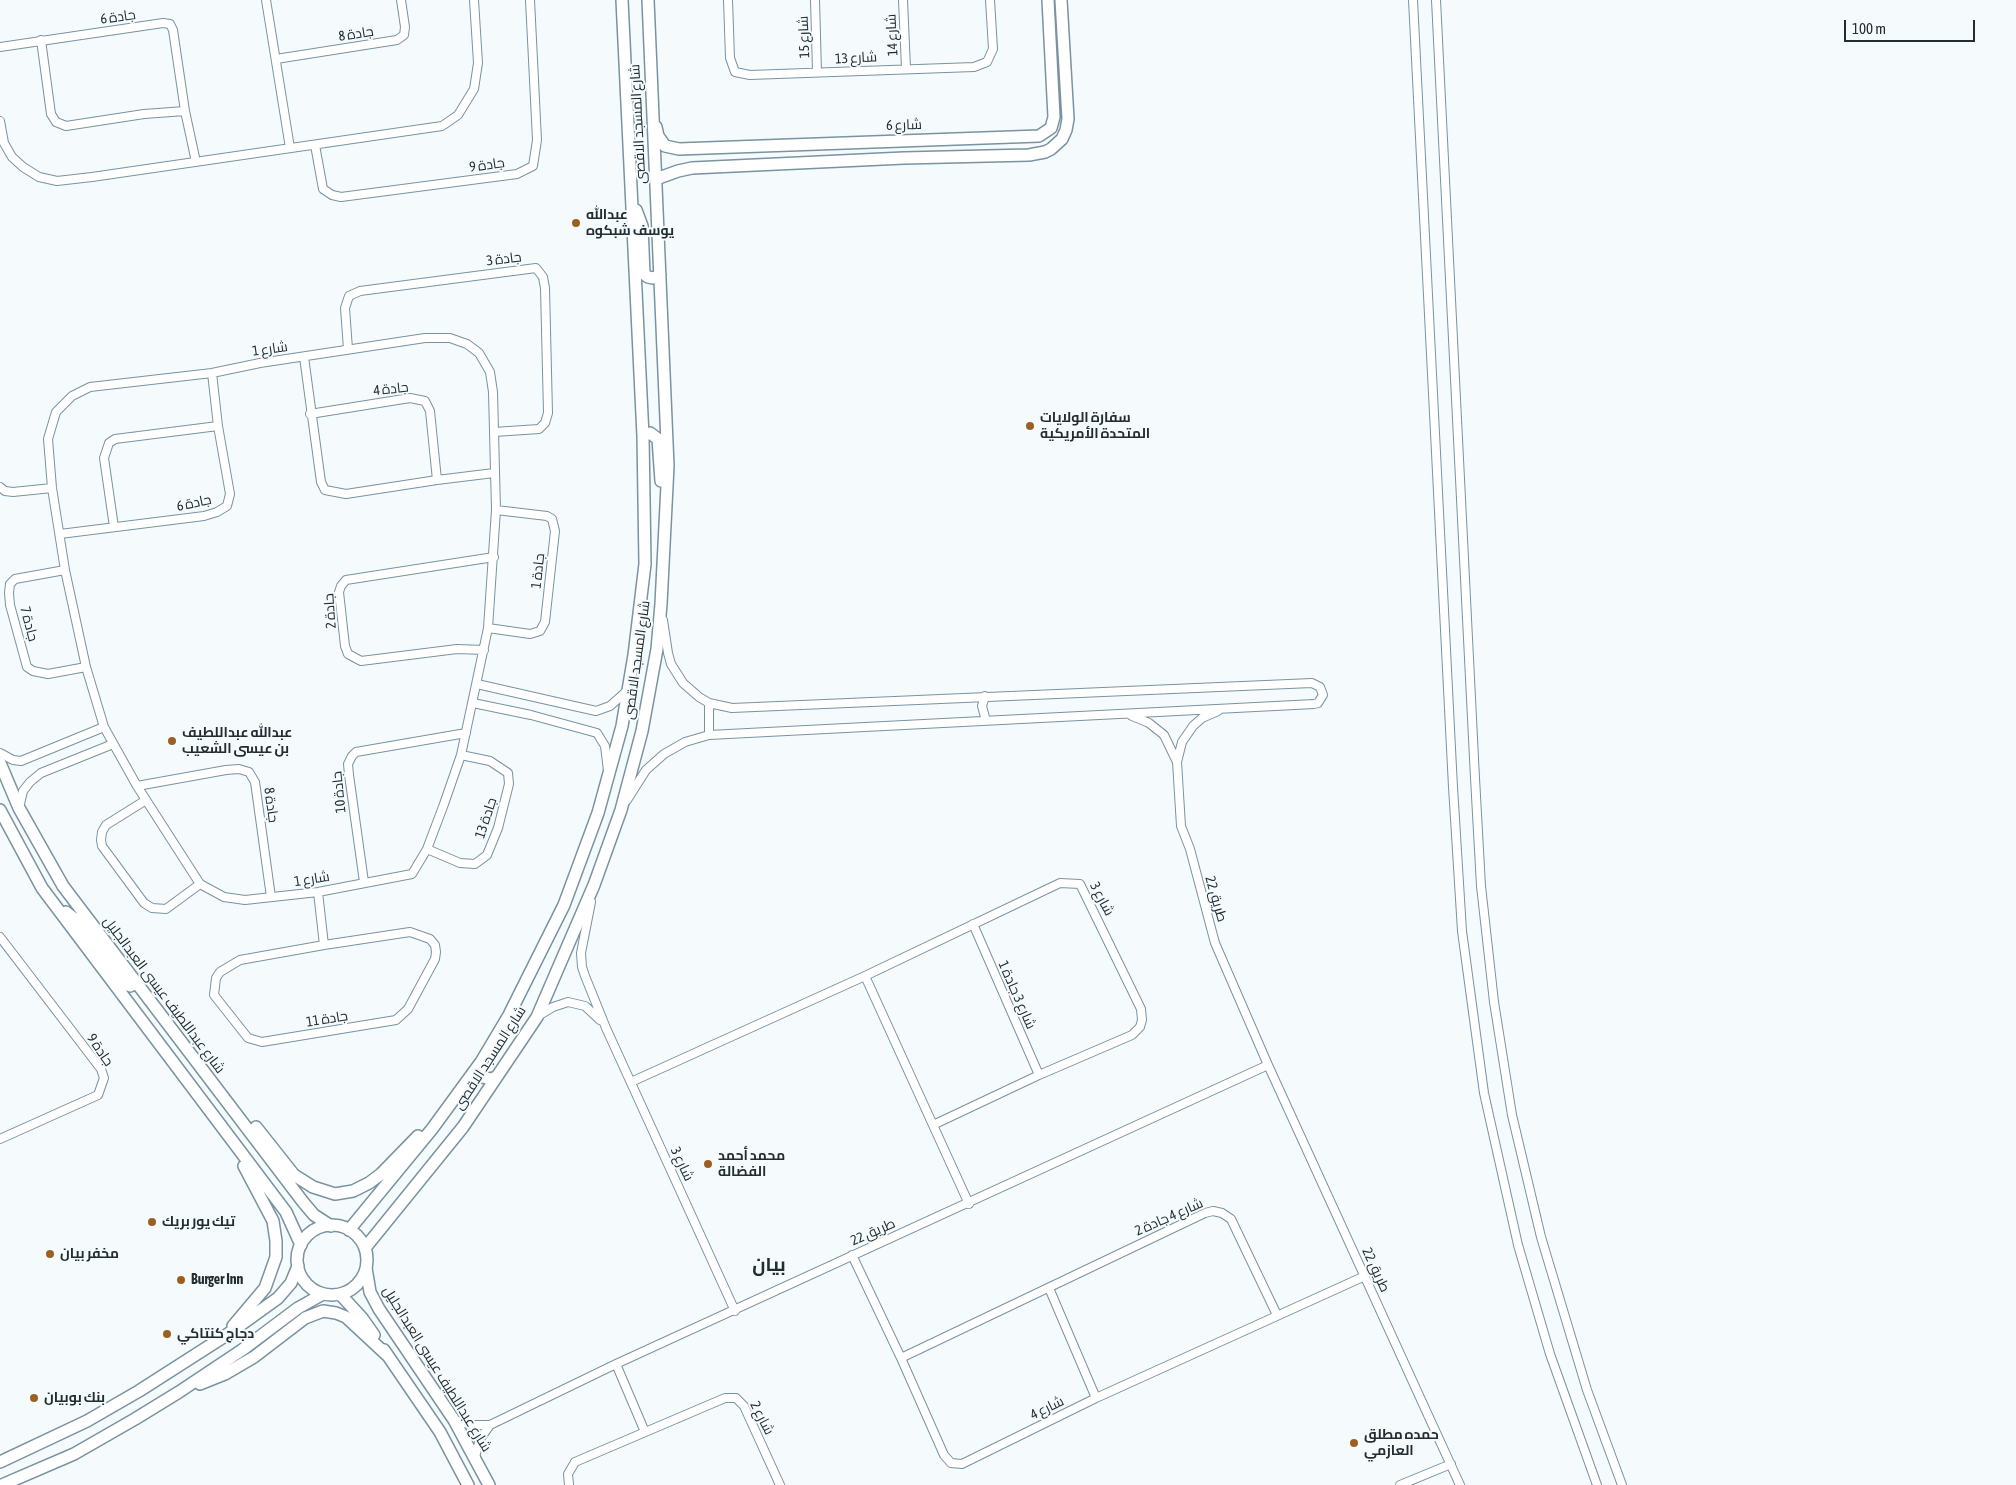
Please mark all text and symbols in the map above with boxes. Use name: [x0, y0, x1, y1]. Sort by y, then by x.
street label: جادة 6: [99, 6, 137, 28]
scale bar: [1846, 10, 1977, 42]
street label: شارع 14: [883, 13, 901, 57]
street label: شارع 15: [795, 16, 813, 58]
text: 100 m: [1852, 20, 1886, 37]
street label: جادة 8: [337, 23, 375, 45]
street label: شارع 13: [834, 49, 878, 67]
street label: شارع المسجد الاقصى: [626, 64, 650, 184]
street label: شارع 6: [886, 116, 922, 134]
street label: جادة 9: [468, 154, 506, 176]
place label: عبدالله يوسف شبكوه: [586, 207, 674, 240]
marker: عبدالله يوسف شبكوه: [570, 217, 582, 229]
street label: جادة 3: [485, 249, 523, 269]
street label: شارع 1: [251, 338, 289, 360]
street label: جادة 4: [373, 379, 409, 399]
place label: سفارة الولايات المتحدة الأمريكية: [1040, 410, 1150, 442]
marker: سفارة الولايات المتحدة الأمريكية: [1024, 420, 1036, 432]
street label: جادة 6: [175, 491, 213, 515]
street label: جادة 1: [528, 553, 548, 589]
street label: جادة 2: [320, 593, 340, 629]
street label: شارع المسجد الاقصى: [620, 599, 654, 721]
street label: جادة 7: [16, 605, 42, 643]
place label: عبدالله عبداللطيف بن عيسى الشعيب: [182, 725, 292, 758]
marker: عبدالله عبداللطيف بن عيسى الشعيب: [166, 735, 178, 747]
street label: جادة 10: [328, 770, 350, 814]
street label: جادة 8: [260, 786, 282, 824]
street label: جادة 13: [472, 795, 500, 841]
street label: شارع 1: [293, 868, 331, 890]
street label: طريق 22: [1201, 874, 1231, 924]
street label: شارع 3: [1086, 879, 1118, 919]
street label: شارع عبداللطيف عيسى العبدالجليل: [100, 913, 228, 1077]
street label: شارع 3 جادة 1: [995, 958, 1039, 1032]
street label: شارع المسجد الاقصى: [450, 1003, 530, 1113]
street label: جادة 11: [305, 1007, 349, 1031]
street label: جادة 9: [83, 1031, 117, 1069]
street label: شارع 3: [667, 1144, 697, 1184]
place label: محمد أحمد الفضالة: [718, 1148, 785, 1180]
marker: محمد أحمد الفضالة: [702, 1158, 714, 1170]
street label: شارع 4 جادة 2: [1132, 1195, 1206, 1239]
place label: تيك يور بريك: [162, 1214, 235, 1230]
street label: طريق 22: [848, 1215, 898, 1249]
marker: تيك يور بريك: [146, 1216, 158, 1228]
street label: طريق 22: [1358, 1245, 1394, 1295]
place label: مخفر بيان: [60, 1246, 119, 1262]
marker: مخفر بيان: [44, 1248, 56, 1260]
district label: بيان: [752, 1254, 786, 1276]
place label: Burger Inn: [191, 1272, 243, 1288]
marker: Burger Inn: [175, 1274, 187, 1286]
street label: شارع عبداللطيف عيسى العبدالجليل: [379, 1283, 495, 1455]
place label: دجاج كنتاكي: [177, 1326, 254, 1342]
marker: دجاج كنتاكي: [161, 1328, 173, 1340]
place label: بنك بوبيان: [44, 1390, 105, 1406]
marker: بنك بوبيان: [28, 1392, 40, 1404]
street label: شارع 4: [1027, 1393, 1067, 1423]
street label: شارع 2: [746, 1398, 778, 1438]
place label: حمده مطلق العازمي: [1364, 1427, 1439, 1460]
marker: حمده مطلق العازمي: [1348, 1437, 1360, 1449]

